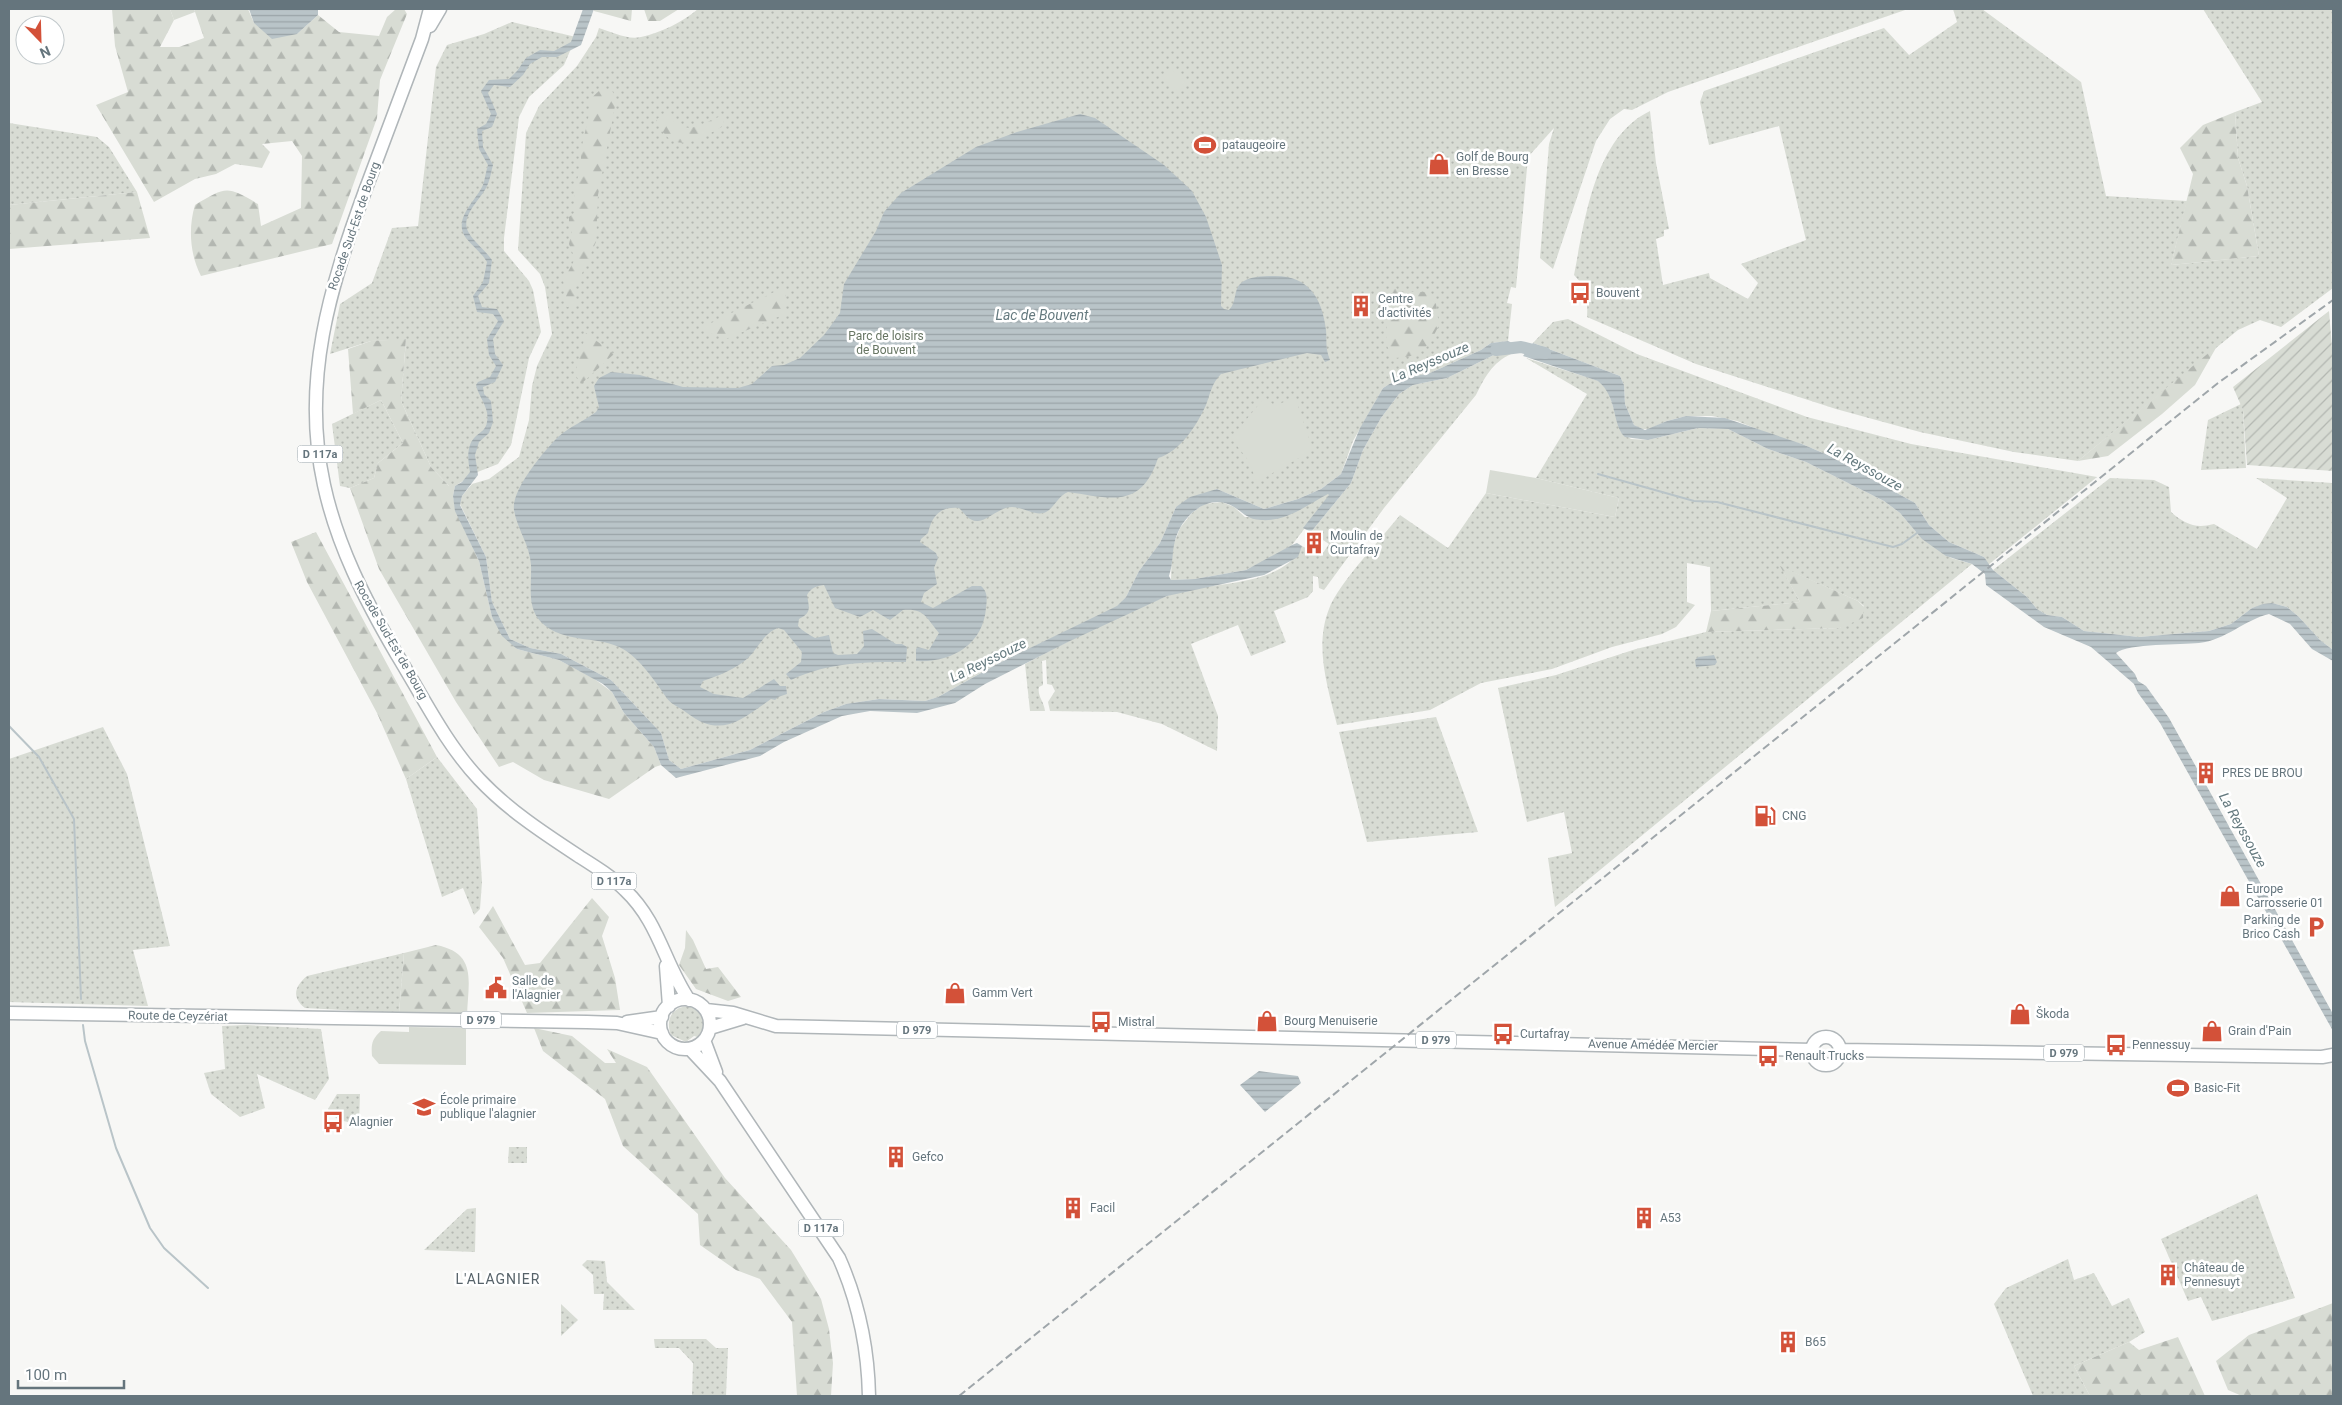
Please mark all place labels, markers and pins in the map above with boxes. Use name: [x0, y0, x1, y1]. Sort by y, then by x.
sports icon: pataugeoire: [1192, 132, 1218, 158]
place label: pataugeoire: [1222, 138, 1286, 152]
place label: Golf de Bourg en Bresse: [1456, 150, 1529, 178]
shop icon: Golf de Bourg en Bresse: [1426, 151, 1452, 177]
bus stop icon: Bouvent: [1567, 280, 1593, 306]
place label: Bouvent: [1596, 286, 1640, 300]
place label: Centre d'activités: [1378, 292, 1431, 320]
building icon: Centre d'activités: [1348, 293, 1374, 319]
place label: Moulin de Curtafray: [1330, 529, 1383, 557]
building icon: Moulin de Curtafray: [1301, 530, 1327, 556]
building icon: PRES DE BROU: [2193, 760, 2219, 786]
place label: PRES DE BROU: [2222, 766, 2302, 780]
fuel station icon: CNG: [1752, 803, 1778, 829]
place label: CNG: [1782, 809, 1807, 823]
place label: Europe Carrosserie 01: [2246, 882, 2324, 910]
shop icon: Europe Carrosserie 01: [2217, 883, 2243, 909]
place label: Parking de Brico Cash: [2242, 913, 2300, 941]
parking icon: Parking de Brico Cash: [2303, 914, 2329, 940]
place label: Salle de l'Alagnier: [512, 974, 560, 1002]
public building icon: Salle de l'Alagnier: [483, 975, 509, 1001]
shop icon: Gamm Vert: [942, 980, 968, 1006]
place label: Gamm Vert: [972, 986, 1033, 1000]
shop icon: Škoda: [2007, 1001, 2033, 1027]
place label: Škoda: [2036, 1006, 2069, 1021]
shop icon: Bourg Menuiserie: [1254, 1008, 1280, 1034]
bus stop icon: Mistral: [1088, 1009, 1114, 1035]
place label: Bourg Menuiserie: [1284, 1014, 1378, 1028]
place label: Mistral: [1118, 1015, 1155, 1029]
shop icon: Grain d'Pain: [2199, 1018, 2225, 1044]
bus stop icon: Curtafray: [1490, 1021, 1516, 1047]
place label: Grain d'Pain: [2228, 1024, 2292, 1038]
place label: Curtafray: [1520, 1027, 1570, 1041]
bus stop icon: Pennessuy: [2103, 1032, 2129, 1058]
place label: Pennessuy: [2132, 1038, 2190, 1052]
bus stop icon: Renault Trucks: [1755, 1043, 1781, 1069]
place label: Renault Trucks: [1785, 1049, 1864, 1063]
sports icon: Basic-Fit: [2165, 1075, 2191, 1101]
place label: Basic-Fit: [2194, 1081, 2240, 1095]
place label: École primaire publique l'alagnier: [440, 1092, 536, 1121]
school or university icon: École primaire publique l'alagnier: [411, 1094, 437, 1120]
bus stop icon: Alagnier: [320, 1109, 346, 1135]
place label: Alagnier: [349, 1115, 393, 1129]
building icon: Gefco: [883, 1144, 909, 1170]
place label: Gefco: [912, 1150, 944, 1164]
building icon: Facil: [1060, 1195, 1086, 1221]
place label: Facil: [1090, 1201, 1115, 1215]
building icon: A53: [1631, 1205, 1657, 1231]
place label: A53: [1660, 1211, 1681, 1225]
place label: Château de Pennesuyt: [2184, 1261, 2245, 1289]
building icon: Château de Pennesuyt: [2155, 1262, 2181, 1288]
building icon: B65: [1775, 1329, 1801, 1355]
place label: B65: [1805, 1335, 1826, 1349]

